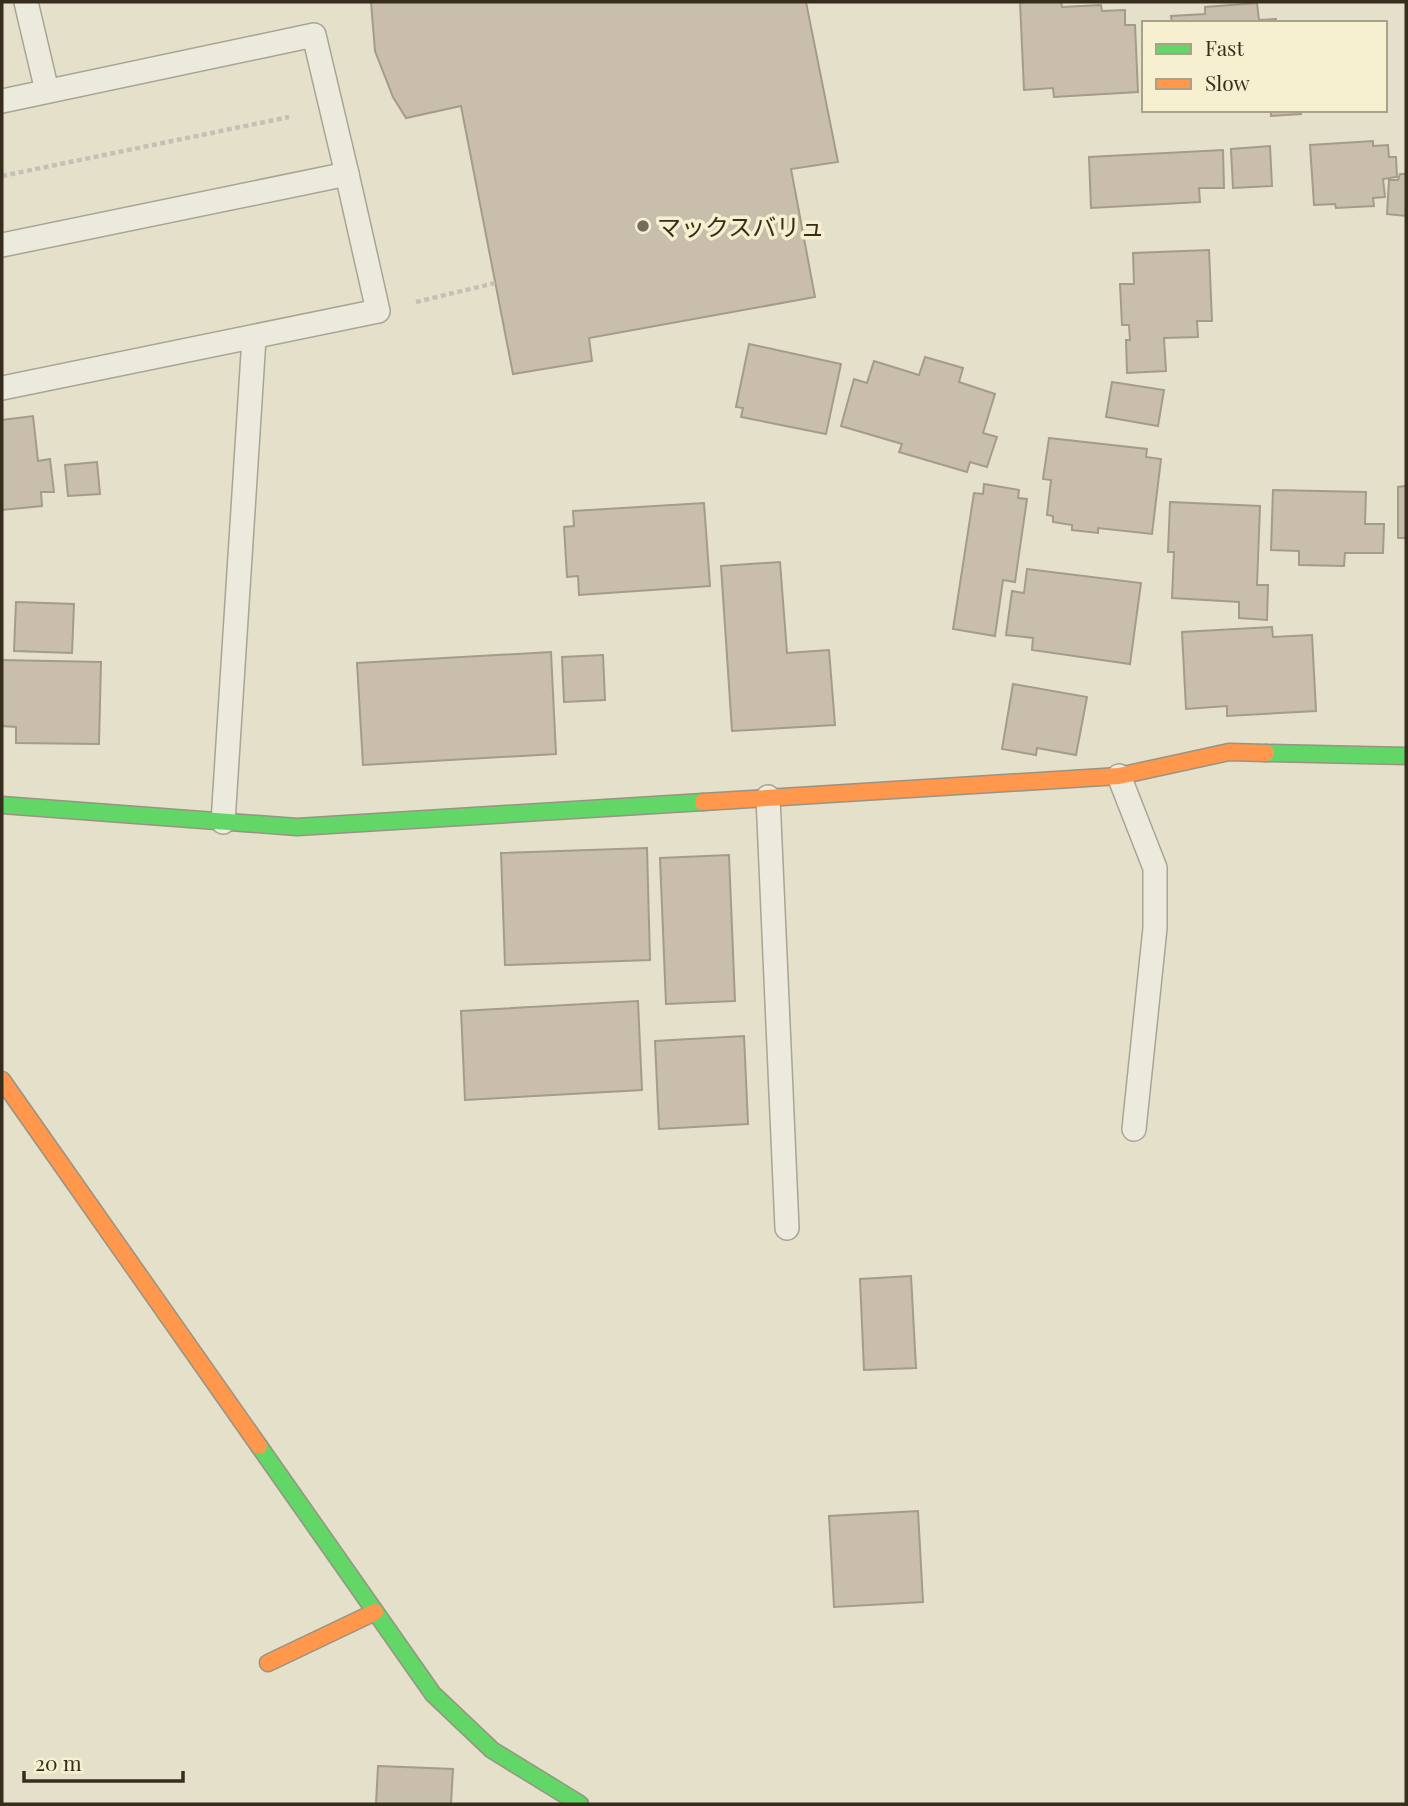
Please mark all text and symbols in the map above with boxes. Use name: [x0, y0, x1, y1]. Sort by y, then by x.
legend: [1142, 21, 1387, 112]
text: Fast: [1205, 33, 1244, 61]
text: Slow: [1205, 68, 1250, 96]
place label: マックスバリュ: [657, 210, 824, 242]
marker: マックスバリュ: [635, 218, 651, 234]
scale bar: [24, 1740, 184, 1784]
text: 20 m: [35, 1748, 82, 1776]

